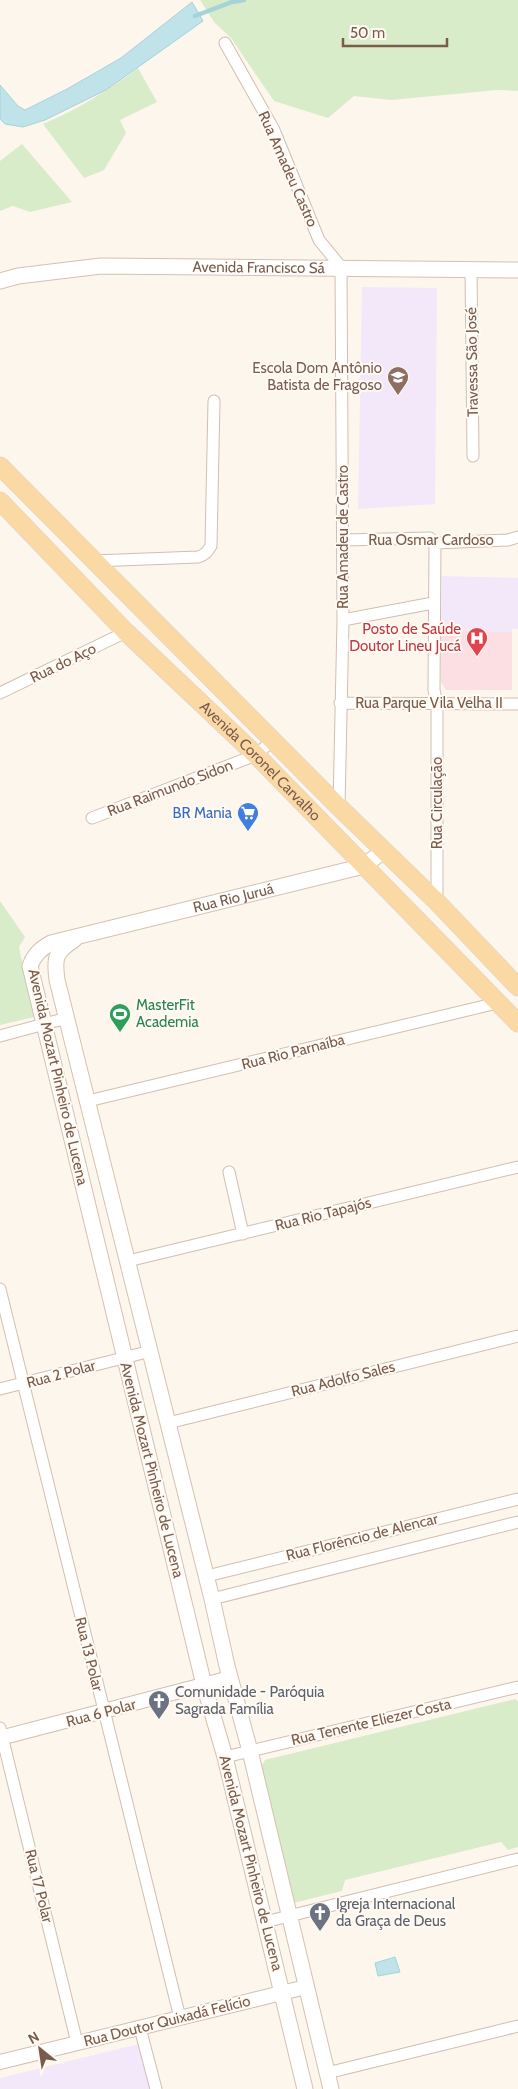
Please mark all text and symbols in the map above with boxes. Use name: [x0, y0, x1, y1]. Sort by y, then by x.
scale bar: [343, 15, 447, 47]
text: 50 m: [350, 24, 385, 42]
street label: Rua Amadeu Castro: [254, 108, 322, 230]
street label: Avenida Francisco Sá: [193, 258, 326, 277]
street label: Travessa São José: [462, 307, 482, 417]
place label: Escola Dom Antônio Batista de Fragoso: [252, 359, 382, 394]
school or university icon: Escola Dom Antônio Batista de Fragoso: [386, 365, 410, 396]
street label: Rua Amadeu de Castro: [334, 465, 352, 609]
street label: Rua Osmar Cardoso: [368, 531, 494, 549]
place label: Posto de Saúde Doutor Lineu Jucá: [349, 620, 462, 655]
hospital icon: Posto de Saúde Doutor Lineu Jucá: [465, 626, 489, 657]
street label: Rua do Aço: [27, 639, 99, 687]
street label: Rua Parque Vila Velha II: [355, 694, 503, 712]
street label: Avenida Coronel Carvalho: [196, 697, 324, 825]
street label: Rua Raimundo Sidon: [105, 756, 235, 820]
street label: Rua Circulação: [428, 757, 446, 849]
supermarket icon: BR Mania: [236, 801, 260, 832]
place label: BR Mania: [173, 804, 233, 822]
street label: Rua Rio Juruá: [191, 879, 276, 917]
street label: Avenida Mozart Pinheiro de Lucena: [24, 967, 92, 1188]
place label: MasterFit Academia: [136, 996, 199, 1031]
sports icon: MasterFit Academia: [108, 1002, 132, 1033]
street label: Rua Rio Parnaíba: [240, 1030, 347, 1074]
street label: Rua Rio Tapajós: [273, 1193, 373, 1235]
street label: Rua 2 Polar: [25, 1356, 98, 1392]
street label: Rua Adolfo Sales: [289, 1357, 397, 1401]
street label: Avenida Mozart Pinheiro de Lucena: [116, 1360, 188, 1580]
street label: Rua Florêncio de Alencar: [284, 1509, 440, 1565]
street label: Rua 13 Polar: [71, 1615, 107, 1693]
place label: Comunidade - Paróquia Sagrada Família: [175, 1683, 325, 1718]
church icon: Comunidade - Paróquia Sagrada Família: [147, 1689, 171, 1720]
street label: Rua 6 Polar: [64, 1695, 138, 1731]
street label: Rua Tenente Eliezer Costa: [289, 1695, 453, 1749]
street label: Avenida Mozart Pinheiro de Lucena: [215, 1753, 287, 1973]
street label: Rua 17 Polar: [21, 1847, 57, 1925]
place label: Igreja Internacional da Graça de Deus: [336, 1895, 456, 1930]
church icon: Igreja Internacional da Graça de Deus: [308, 1901, 332, 1932]
street label: Rua Doutor Quixadá Felício: [82, 1992, 252, 2050]
north arrow: [15, 2024, 65, 2074]
text: N: [25, 2027, 42, 2048]

